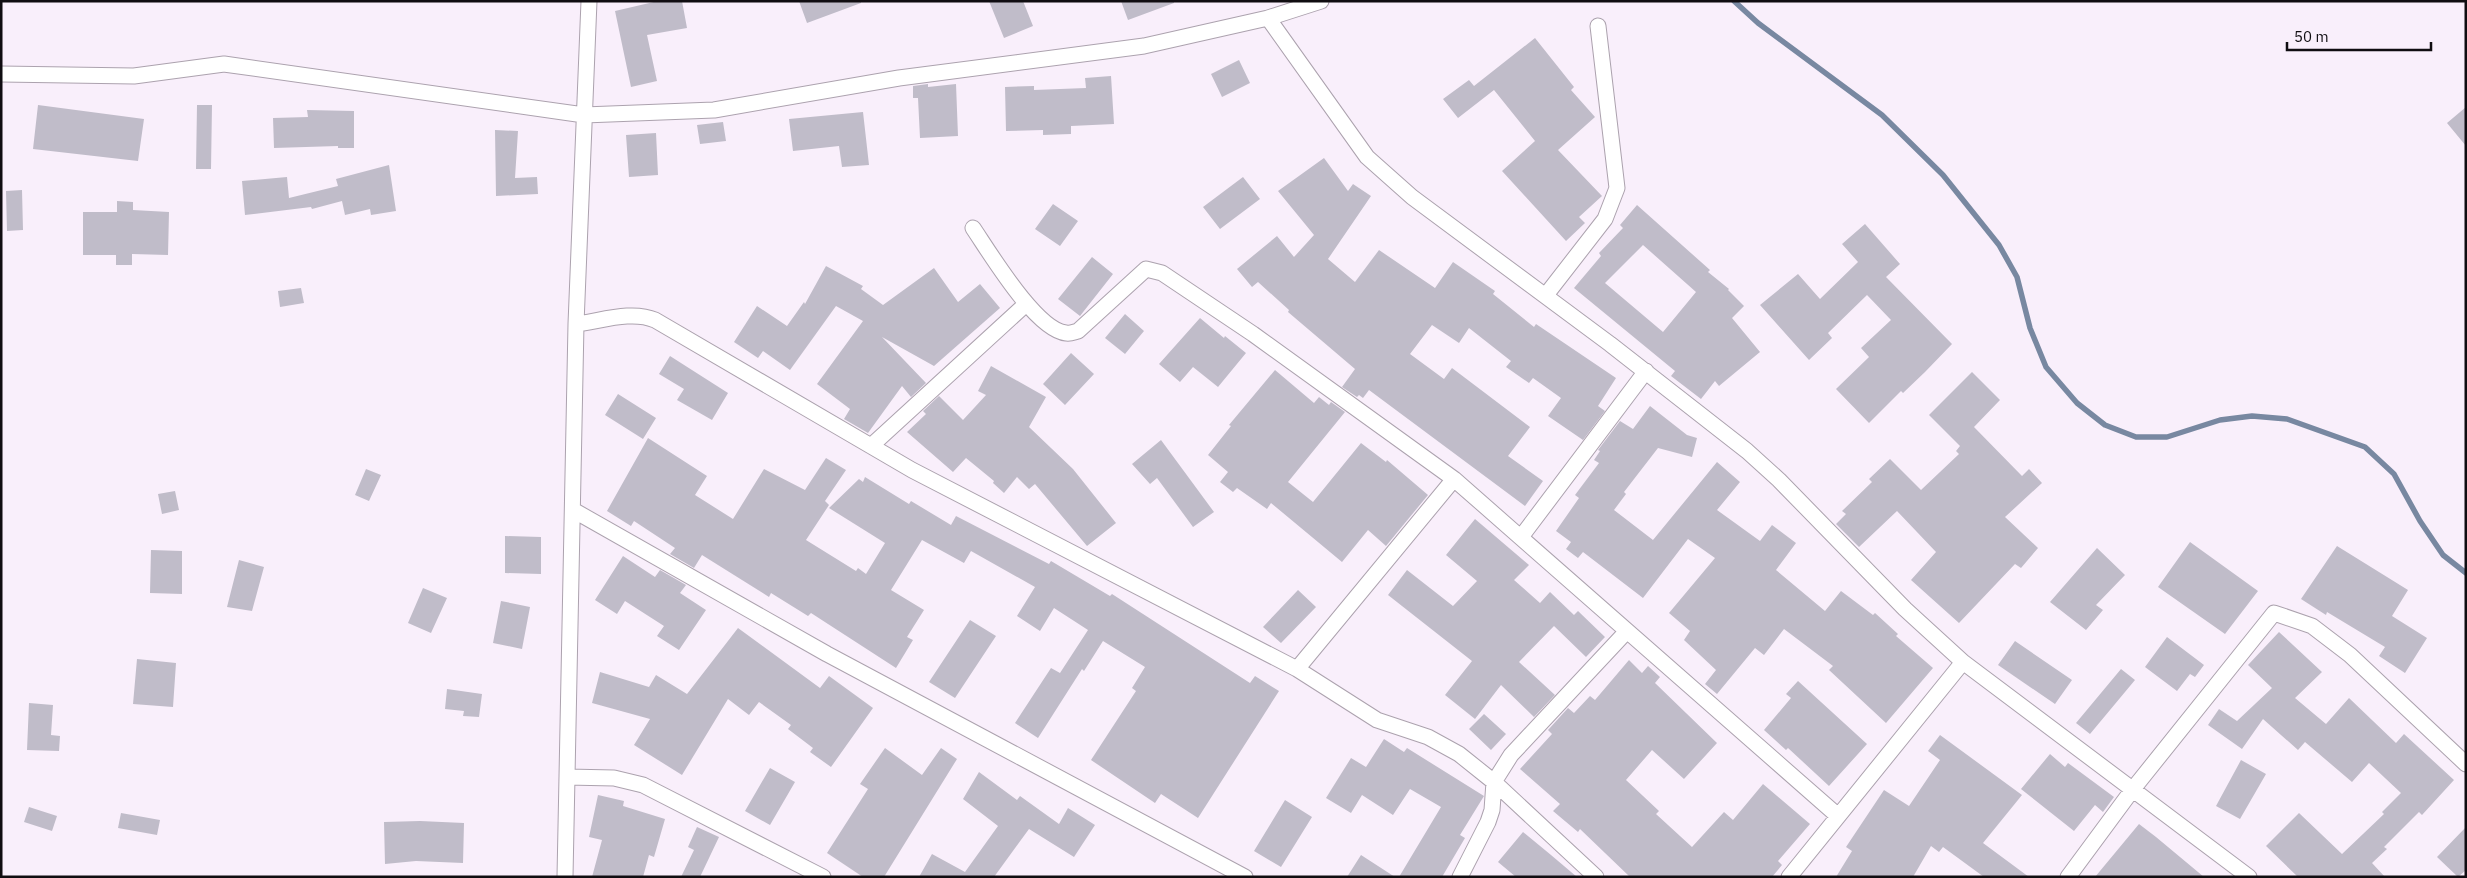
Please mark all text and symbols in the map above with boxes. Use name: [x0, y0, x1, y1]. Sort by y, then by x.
scale bar: [2287, 20, 2431, 52]
text: 50 m: [2294, 27, 2329, 46]

